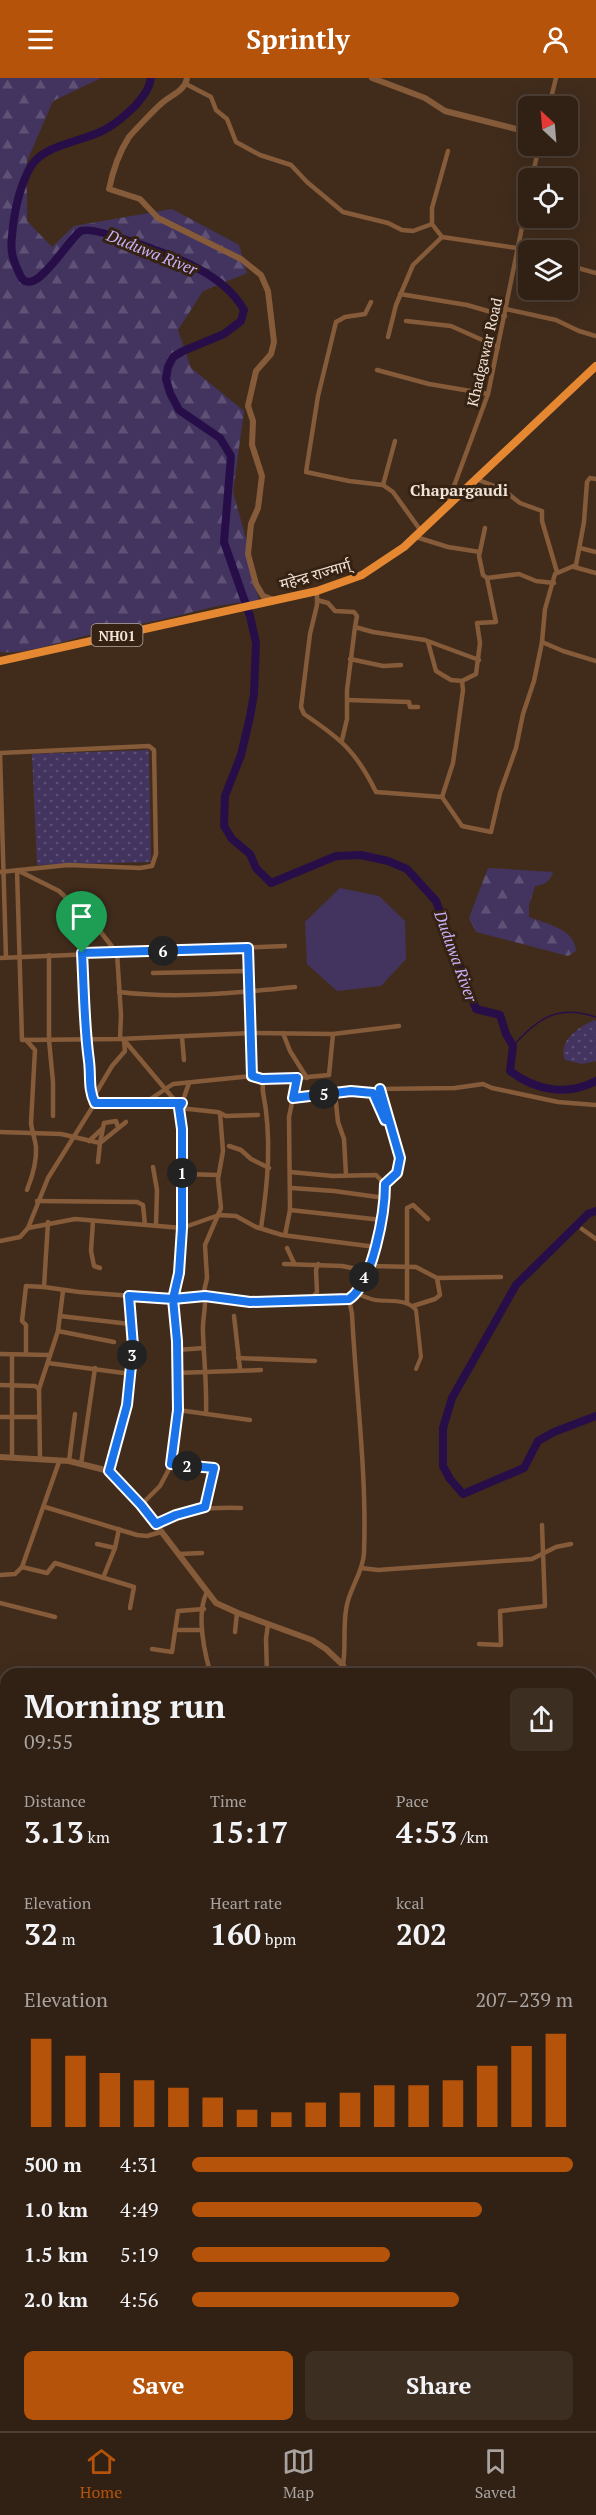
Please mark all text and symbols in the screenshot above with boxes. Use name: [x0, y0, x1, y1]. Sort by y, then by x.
text: Sprintly: [246, 21, 350, 57]
icon: menu: [24, 23, 57, 56]
icon: person: [539, 23, 572, 56]
north arrow: [518, 96, 578, 156]
map controls: [518, 96, 578, 300]
button: locate: [518, 168, 578, 228]
water label: Duduwa River: [103, 224, 201, 280]
button: layers: [518, 240, 578, 300]
street label: Khadgawar Road: [462, 296, 506, 408]
district label: Chapargaudi: [410, 479, 508, 501]
street label: महेन्द्र राज्मार्ग्: [277, 554, 355, 595]
road number: NH01: [92, 624, 142, 646]
pin: [56, 891, 107, 953]
icon: arrive: [65, 900, 98, 933]
water label: Duduwa River: [429, 906, 483, 1005]
pin: 6: [148, 936, 178, 966]
text: 6: [158, 940, 168, 962]
pin: 5: [309, 1079, 339, 1109]
text: 5: [319, 1083, 329, 1105]
pin: 1: [167, 1158, 197, 1188]
text: 1: [177, 1162, 187, 1184]
pin: 4: [349, 1262, 379, 1292]
text: 4: [359, 1266, 369, 1288]
pin: 3: [117, 1340, 147, 1370]
text: 3: [127, 1344, 137, 1366]
pin: 2: [172, 1451, 202, 1481]
text: 2: [182, 1455, 192, 1477]
text: Morning run: [24, 1684, 226, 1727]
button: share: [510, 1688, 573, 1751]
text: 09:55: [24, 1728, 73, 1755]
text: Distance: [24, 1790, 86, 1812]
text: Time: [210, 1790, 247, 1812]
text: Pace: [396, 1790, 429, 1812]
text: 3.13: [24, 1812, 84, 1852]
text: 15:17: [210, 1812, 288, 1852]
text: 4:53: [396, 1812, 457, 1852]
text: km: [84, 1826, 110, 1848]
text: /km: [457, 1826, 489, 1848]
text: Elevation: [24, 1892, 91, 1914]
text: Heart rate: [210, 1892, 282, 1914]
text: kcal: [396, 1892, 424, 1914]
text: 32: [24, 1914, 58, 1954]
text: 160: [210, 1914, 261, 1954]
text: 202: [396, 1914, 447, 1954]
text: m: [58, 1928, 76, 1950]
text: bpm: [261, 1928, 296, 1950]
text: Elevation: [24, 1986, 108, 2013]
text: 207–239 m: [475, 1986, 573, 2013]
text: 500 m: [24, 2151, 82, 2178]
text: 4:31: [120, 2151, 159, 2178]
text: 1.0 km: [24, 2196, 88, 2223]
text: 4:49: [120, 2196, 159, 2223]
text: 1.5 km: [24, 2241, 88, 2268]
text: 5:19: [120, 2241, 159, 2268]
text: 2.0 km: [24, 2286, 88, 2313]
text: 4:56: [120, 2286, 159, 2313]
button: Save: [24, 2351, 293, 2420]
button: Share: [305, 2351, 573, 2420]
tab: Home: [80, 2445, 122, 2503]
tab: Map: [282, 2445, 315, 2503]
tab: Saved: [475, 2445, 516, 2503]

